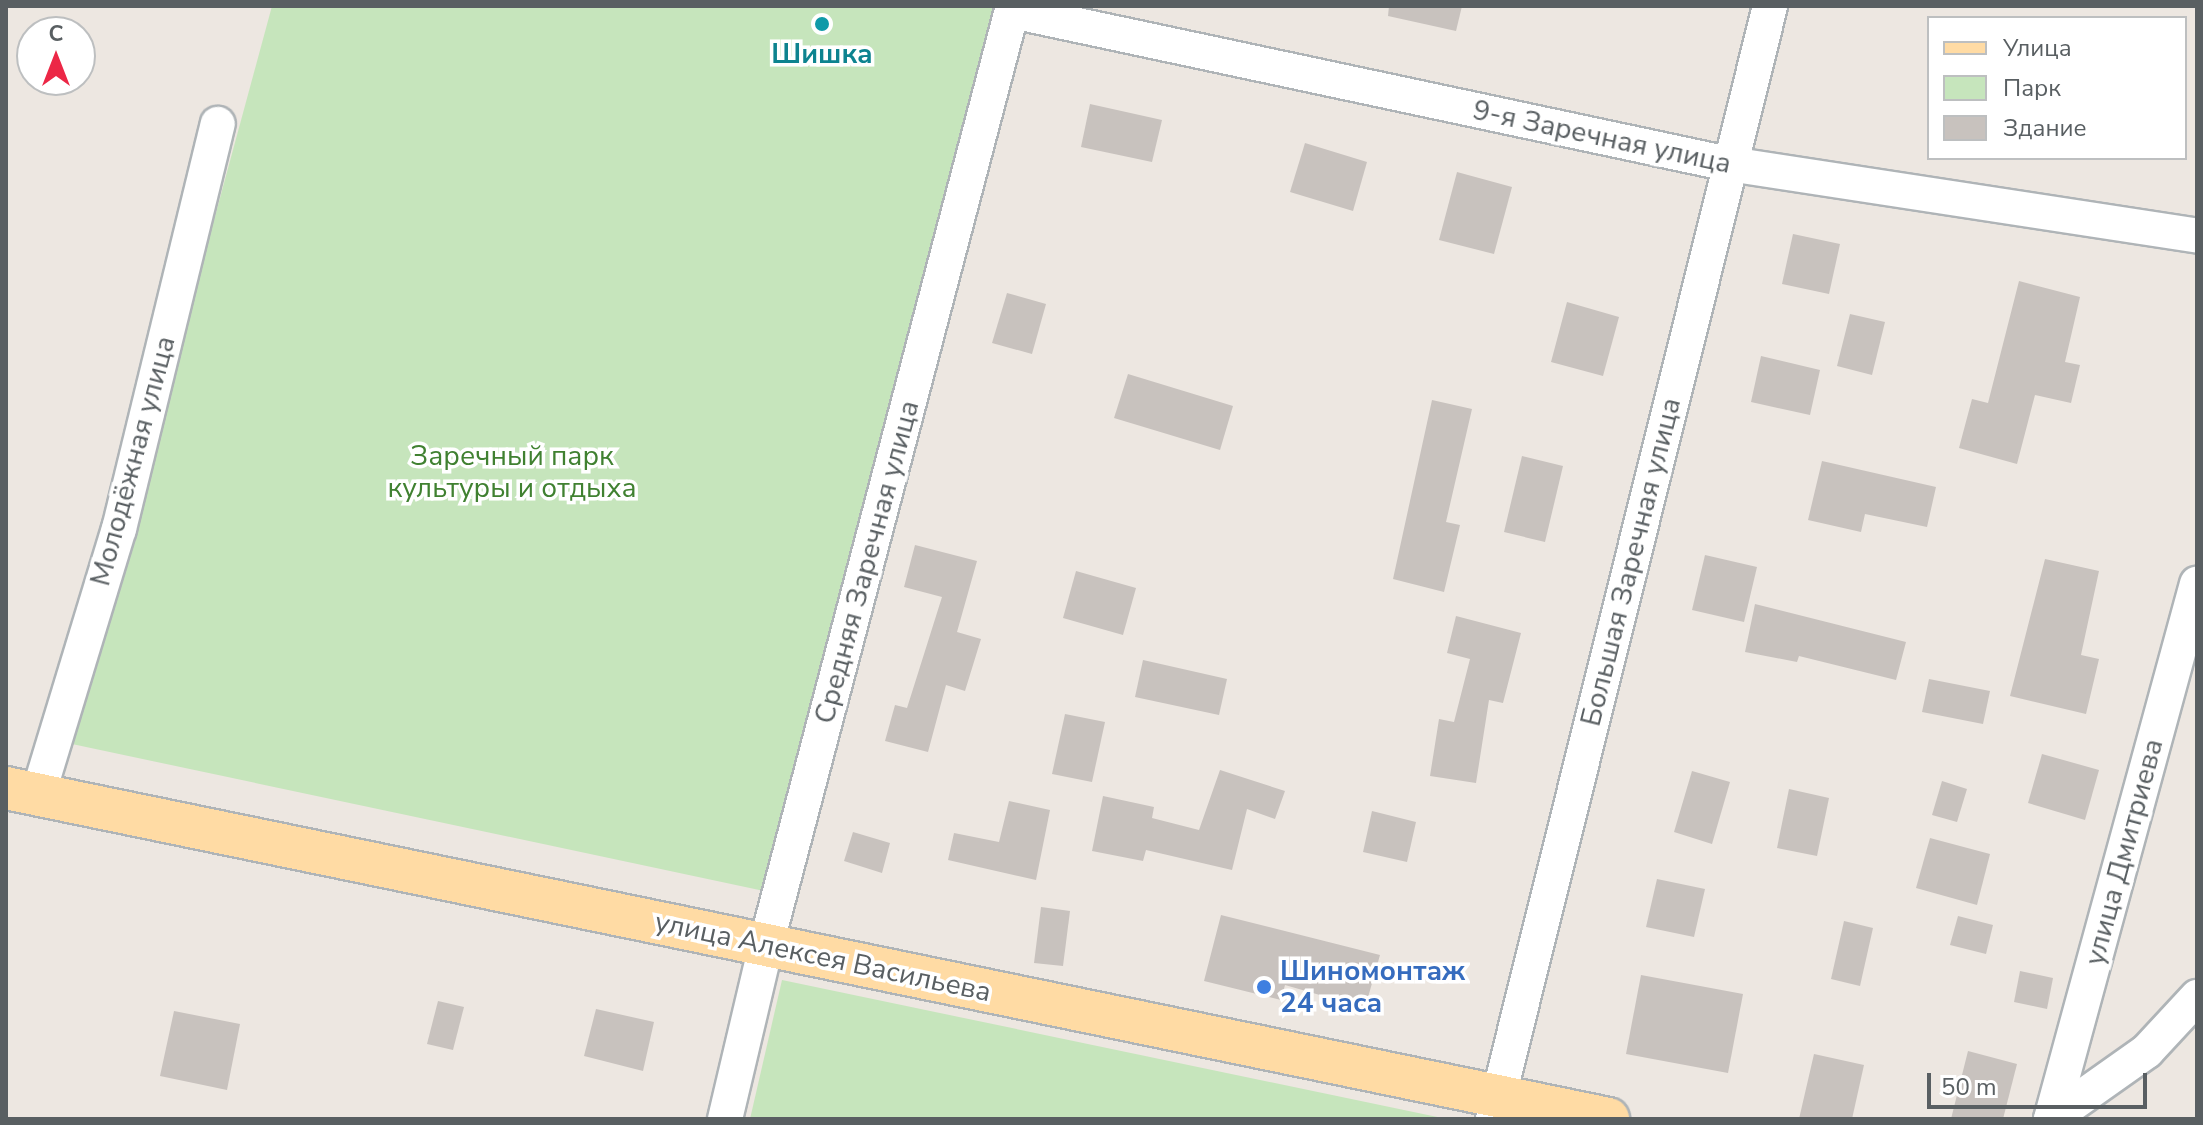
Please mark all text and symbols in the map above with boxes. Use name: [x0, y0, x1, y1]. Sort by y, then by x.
marker: Шишка: [813, 15, 831, 33]
north arrow: [16, 16, 96, 96]
legend: [1927, 16, 2187, 160]
text: С: [49, 19, 63, 49]
text: Улица: [2003, 32, 2072, 64]
place label: Шишка: [771, 37, 873, 71]
text: Парк: [2003, 72, 2061, 104]
street label: 9-я Заречная улица: [1470, 93, 1734, 181]
text: Здание: [2003, 112, 2087, 144]
street label: Молодёжная улица: [84, 332, 182, 590]
street label: Большая Заречная улица: [1574, 394, 1688, 730]
street label: Средняя Заречная улица: [808, 397, 926, 727]
park label: Заречный парк культуры и отдыха: [388, 439, 636, 505]
street label: улица Дмитриева: [2078, 735, 2170, 969]
street label: улица Алексея Васильева: [652, 905, 994, 1009]
place label: Шиномонтаж 24 часа: [1280, 954, 1465, 1020]
marker: Шиномонтаж 24 часа: [1255, 978, 1273, 996]
scale bar: [1931, 1057, 2151, 1107]
text: 50 m: [1941, 1071, 1997, 1103]

